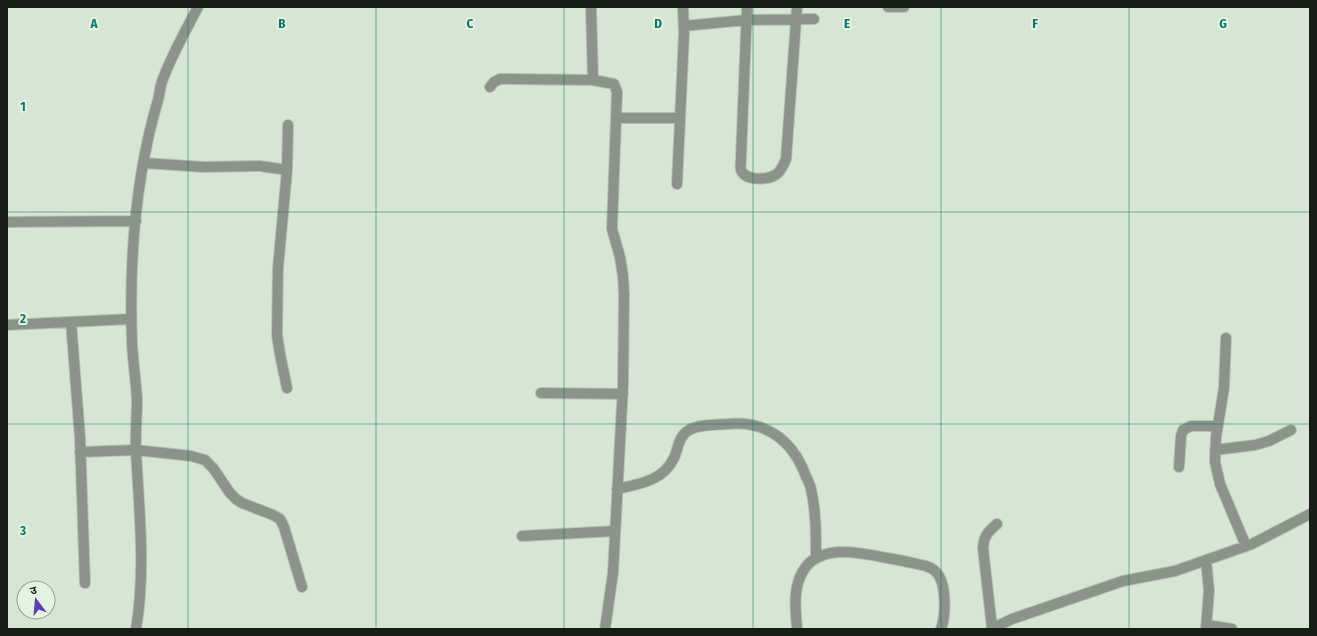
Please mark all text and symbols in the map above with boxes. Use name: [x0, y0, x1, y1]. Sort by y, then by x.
text: A: [89, 16, 98, 31]
text: B: [278, 16, 286, 31]
text: C: [467, 16, 474, 31]
text: D: [654, 16, 662, 31]
text: E: [844, 16, 850, 31]
text: F: [1032, 16, 1038, 31]
text: G: [1219, 16, 1227, 31]
text: 1: [20, 99, 26, 114]
text: 2: [19, 311, 26, 326]
text: 3: [19, 523, 26, 538]
north arrow: [16, 580, 56, 620]
text: उ: [28, 584, 39, 598]

